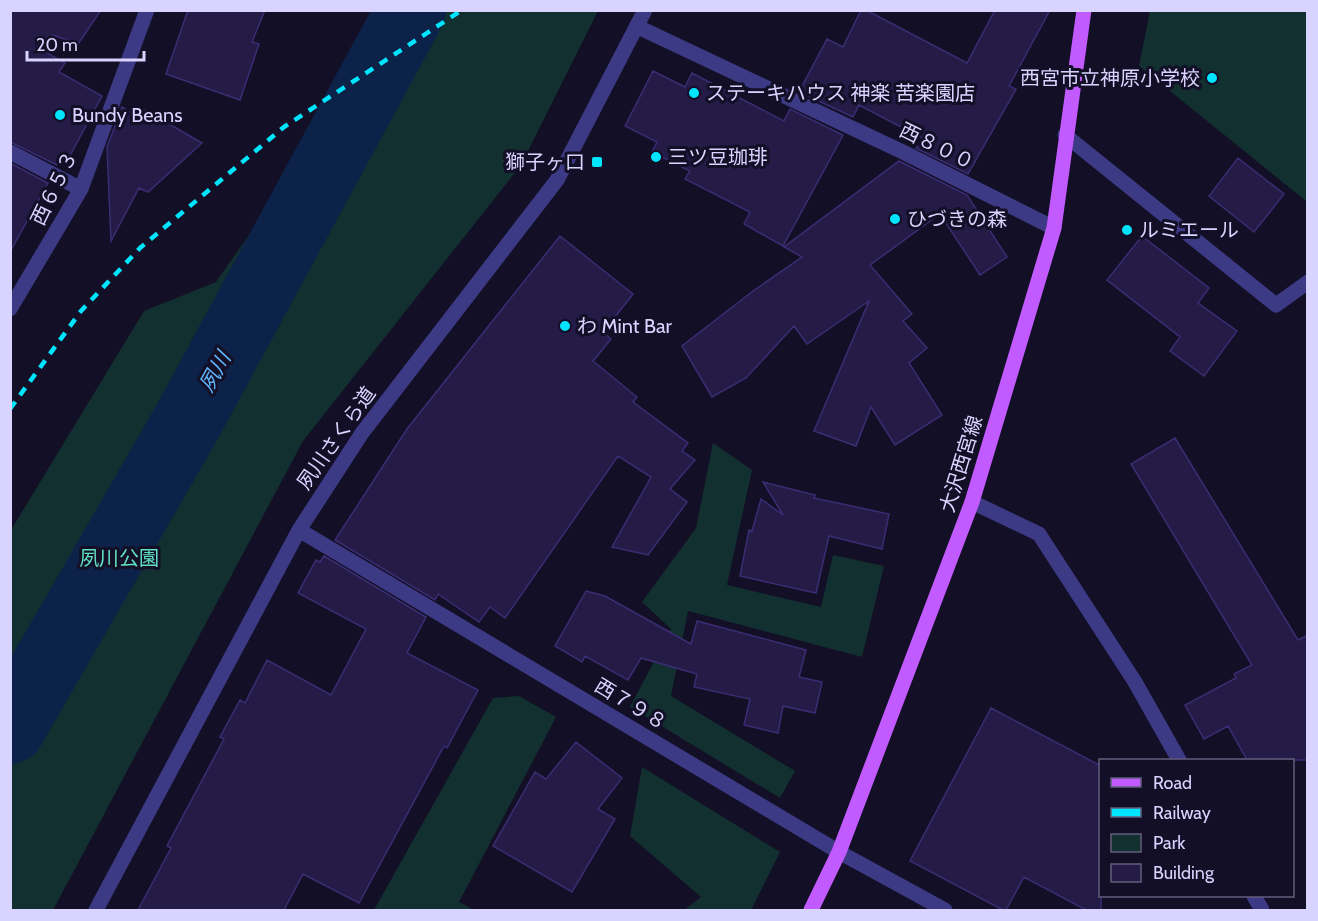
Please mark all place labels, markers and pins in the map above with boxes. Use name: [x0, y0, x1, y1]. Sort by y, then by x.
place label: 西宮市立神原小学校: [1020, 66, 1200, 90]
marker: 西宮市立神原小学校: [1205, 71, 1219, 85]
place label: ステーキハウス 神楽 苦楽園店: [706, 81, 975, 105]
marker: ステーキハウス 神楽 苦楽園店: [687, 86, 701, 100]
place label: Bundy Beans: [72, 103, 182, 127]
marker: Bundy Beans: [53, 108, 67, 122]
place label: 三ツ豆珈琲: [668, 145, 768, 169]
place label: 獅子ヶ口: [505, 150, 585, 174]
marker: 三ツ豆珈琲: [649, 150, 663, 164]
marker: 獅子ヶ口: [590, 155, 604, 169]
place label: ひづきの森: [907, 207, 1007, 231]
marker: ひづきの森: [888, 212, 902, 226]
place label: ルミエール: [1139, 218, 1239, 242]
marker: ルミエール: [1120, 223, 1134, 237]
place label: わ Mint Bar: [577, 314, 673, 338]
marker: わ Mint Bar: [558, 319, 572, 333]

